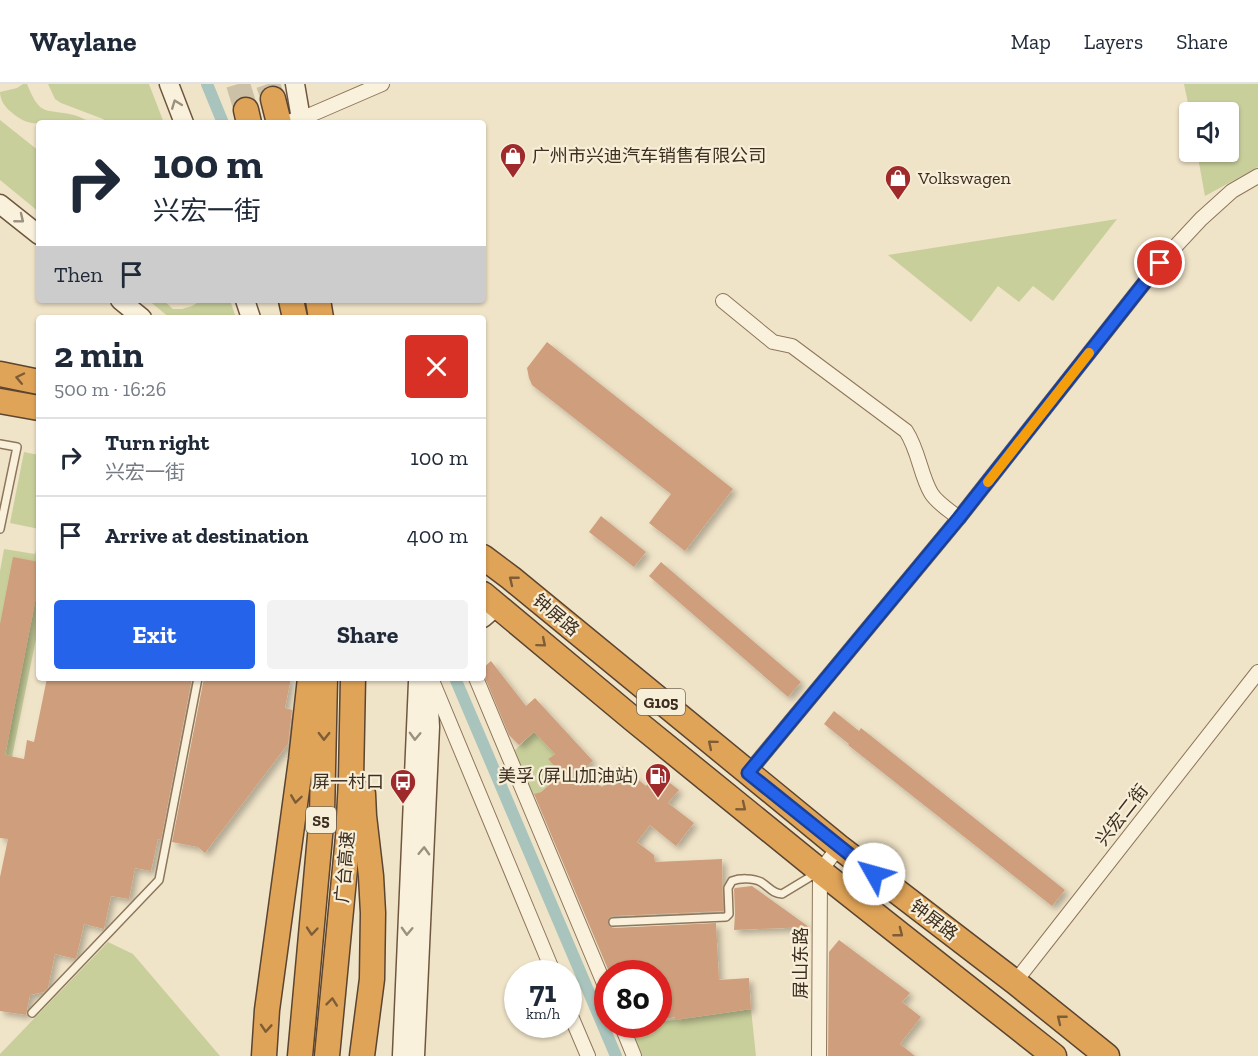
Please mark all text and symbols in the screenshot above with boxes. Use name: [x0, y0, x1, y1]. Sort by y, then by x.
text: Waylane: [30, 25, 137, 58]
text: Map: [1011, 29, 1051, 54]
text: Layers: [1084, 29, 1143, 54]
text: Share: [1176, 29, 1228, 54]
one-way arrow: [171, 99, 183, 110]
map controls: [1179, 102, 1239, 162]
button: sound: [1179, 102, 1239, 162]
text: 100 m: [153, 138, 263, 189]
shop icon: 广州市兴迪汽车销售有限公司: [498, 141, 528, 179]
icon: right: [54, 144, 132, 222]
place label: 广州市兴迪汽车销售有限公司: [532, 145, 766, 167]
shop icon: Volkswagen: [883, 163, 913, 201]
place label: Volkswagen: [917, 167, 1012, 189]
text: 兴宏一街: [153, 195, 261, 227]
one-way arrow: [13, 212, 24, 223]
pin: [1134, 237, 1185, 288]
icon: arrive: [1143, 246, 1176, 279]
icon: arrive: [115, 258, 148, 291]
text: Then: [54, 261, 103, 288]
text: 2 min: [54, 333, 144, 376]
button: close: [405, 335, 468, 398]
one-way arrow: [15, 372, 25, 385]
text: 500 m · 16:26: [54, 377, 166, 401]
text: Turn right: [105, 429, 209, 456]
icon: right: [54, 441, 87, 474]
text: 100 m: [410, 444, 468, 471]
text: 兴宏一街: [105, 460, 185, 484]
icon: arrive: [54, 519, 87, 552]
text: Arrive at destination: [105, 522, 308, 549]
text: 400 m: [407, 522, 468, 549]
one-way arrow: [509, 576, 520, 587]
street label: 钟屏路: [528, 589, 584, 641]
button: Exit: [54, 600, 255, 669]
button: Share: [267, 600, 468, 669]
one-way arrow: [535, 636, 546, 647]
road number: G105: [637, 689, 685, 715]
one-way arrow: [409, 731, 422, 740]
one-way arrow: [318, 732, 330, 741]
one-way arrow: [708, 740, 719, 751]
fuel station icon: 美孚 (屏山加油站): [643, 761, 673, 799]
place label: 美孚 (屏山加油站): [498, 765, 638, 787]
bus stop icon: 屏一村口: [388, 767, 418, 805]
place label: 屏一村口: [312, 771, 384, 793]
street label: 兴宏二街: [1091, 780, 1153, 850]
one-way arrow: [290, 794, 302, 803]
one-way arrow: [735, 799, 746, 810]
road number: S5: [306, 807, 336, 833]
street label: 广台高速: [331, 830, 359, 904]
position arrow: [842, 842, 906, 906]
one-way arrow: [418, 846, 431, 855]
street label: 钟屏路: [906, 895, 962, 945]
one-way arrow: [306, 926, 319, 936]
one-way arrow: [401, 926, 413, 935]
one-way arrow: [892, 926, 903, 937]
street label: 屏山东路: [790, 927, 812, 999]
speed limit sign: 80: [594, 960, 672, 1038]
text: 71: [530, 974, 556, 1010]
one-way arrow: [325, 998, 338, 1007]
text: km/h: [526, 1005, 560, 1023]
one-way arrow: [1057, 1016, 1068, 1027]
one-way arrow: [260, 1024, 273, 1033]

